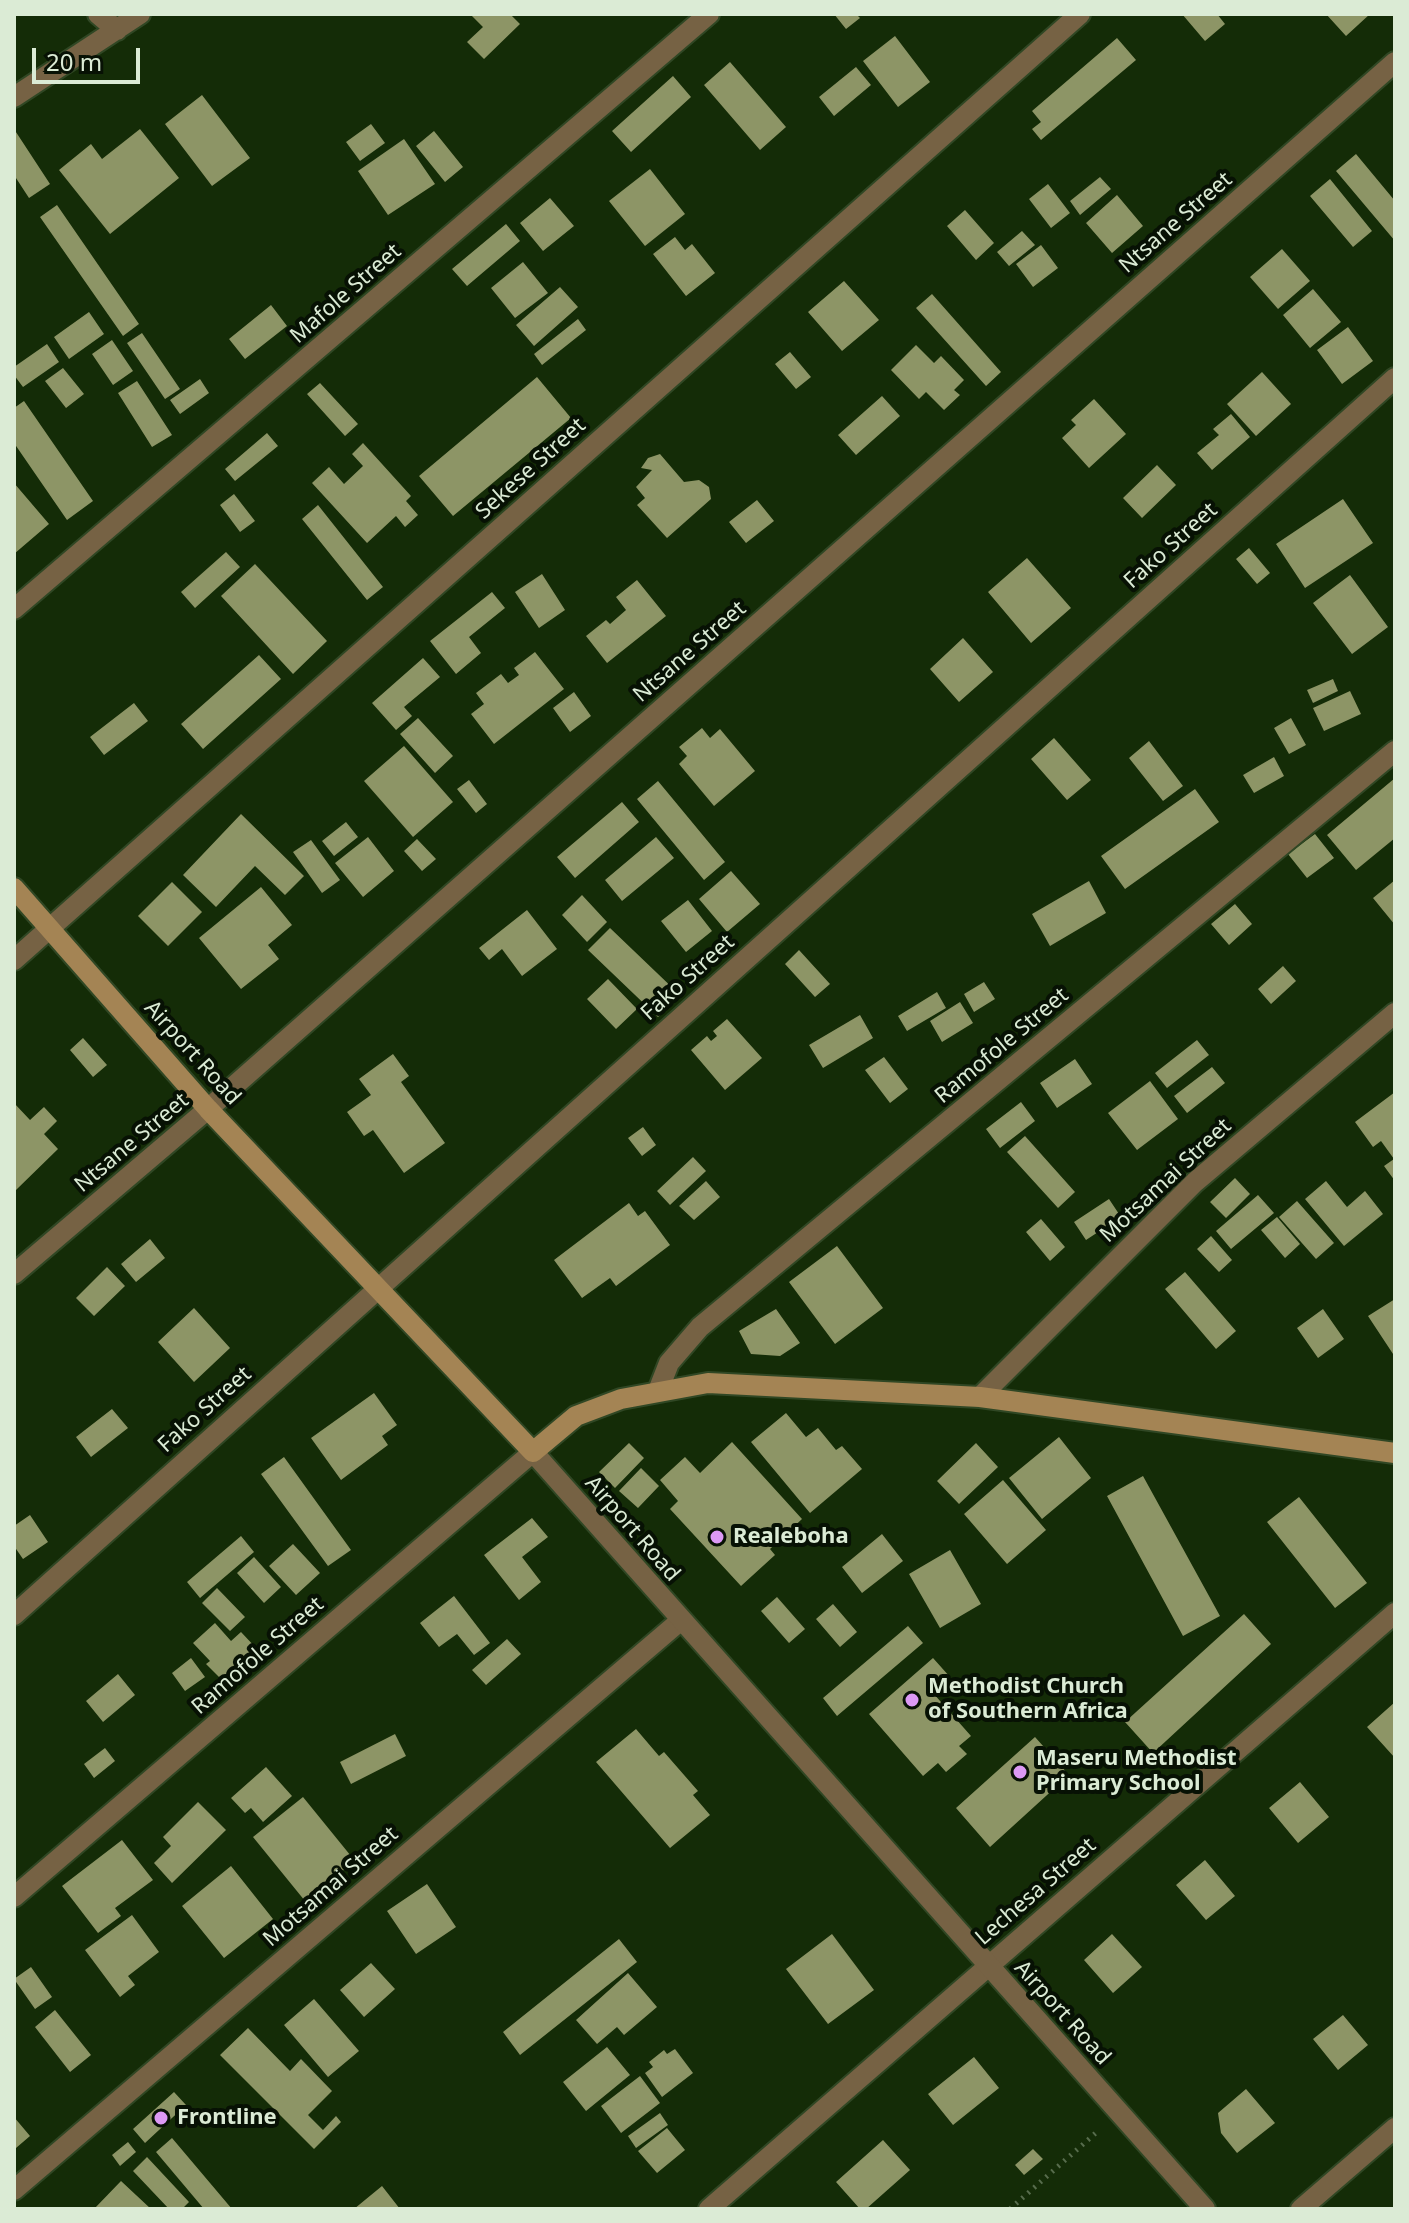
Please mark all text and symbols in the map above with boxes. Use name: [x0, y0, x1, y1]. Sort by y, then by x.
scale bar: [36, 32, 144, 82]
text: 20 m: [46, 45, 102, 78]
street label: Ntsane Street: [1114, 167, 1238, 279]
street label: Mafole Street: [285, 239, 407, 349]
street label: Sekese Street: [471, 413, 591, 525]
street label: Fako Street: [1119, 497, 1223, 595]
street label: Ntsane Street: [628, 596, 752, 708]
street label: Fako Street: [636, 929, 740, 1027]
street label: Ramofole Street: [930, 983, 1074, 1109]
street label: Airport Road: [138, 995, 246, 1111]
street label: Ntsane Street: [70, 1088, 194, 1198]
street label: Motsamai Street: [1095, 1113, 1237, 1249]
street label: Fako Street: [153, 1361, 257, 1459]
street label: Airport Road: [579, 1471, 685, 1587]
place label: Realeboha: [733, 1524, 849, 1550]
marker: Realeboha: [708, 1528, 726, 1546]
street label: Ramofole Street: [187, 1592, 329, 1720]
place label: Methodist Church of Southern Africa: [928, 1674, 1128, 1726]
marker: Methodist Church of Southern Africa: [903, 1691, 921, 1709]
place label: Maseru Methodist Primary School: [1036, 1746, 1237, 1798]
marker: Maseru Methodist Primary School: [1011, 1763, 1029, 1781]
street label: Motsamai Street: [258, 1821, 404, 1953]
street label: Lechesa Street: [971, 1833, 1101, 1951]
street label: Airport Road: [1008, 1955, 1116, 2071]
place label: Frontline: [177, 2105, 277, 2131]
marker: Frontline: [152, 2109, 170, 2127]

